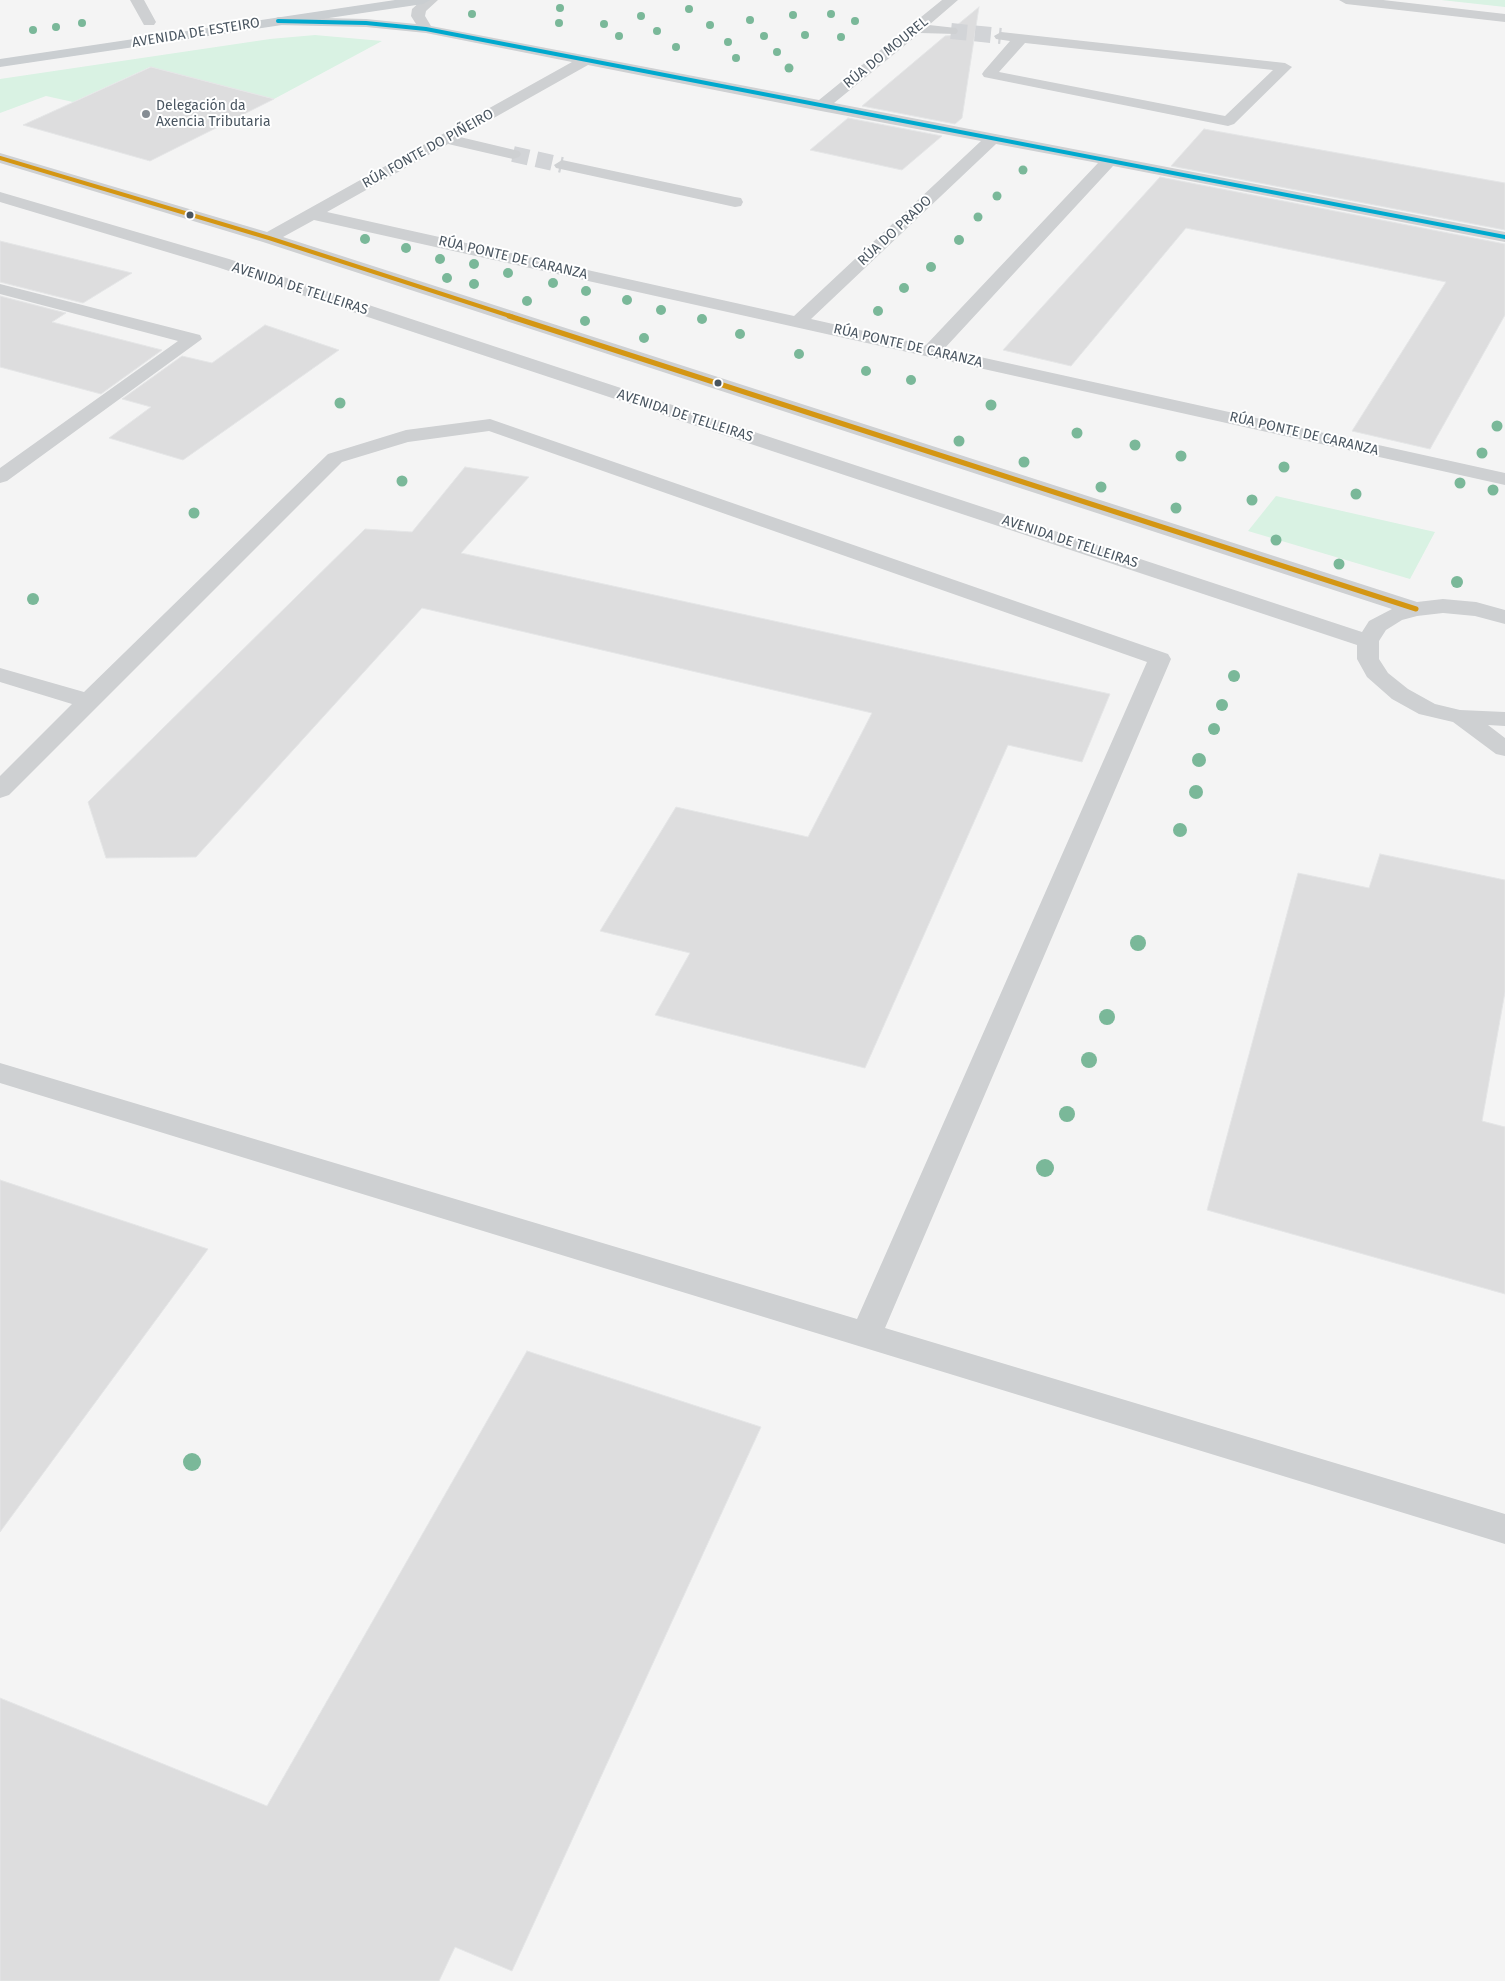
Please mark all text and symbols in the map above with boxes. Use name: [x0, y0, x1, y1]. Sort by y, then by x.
street label: RÚA DO MOUREL: [840, 14, 932, 92]
street label: AVENIDA DE ESTEIRO: [131, 15, 261, 51]
place label: Delegación da Axencia Tributaria: [156, 98, 271, 130]
street label: RÚA FONTE DO PIÑEIRO: [359, 106, 497, 192]
marker: Delegación da Axencia Tributaria: [140, 108, 152, 120]
street label: RÚA DO PRADO: [855, 192, 935, 270]
unlabelled marker: [185, 210, 195, 220]
street label: RÚA PONTE DE CARANZA: [437, 233, 589, 283]
street label: AVENIDA DE TELLEIRAS: [230, 259, 370, 319]
street label: RÚA PONTE DE CARANZA: [832, 321, 984, 371]
unlabelled marker: [713, 378, 723, 388]
street label: AVENIDA DE TELLEIRAS: [615, 386, 755, 446]
street label: RÚA PONTE DE CARANZA: [1228, 409, 1380, 459]
street label: AVENIDA DE TELLEIRAS: [1000, 512, 1140, 572]

